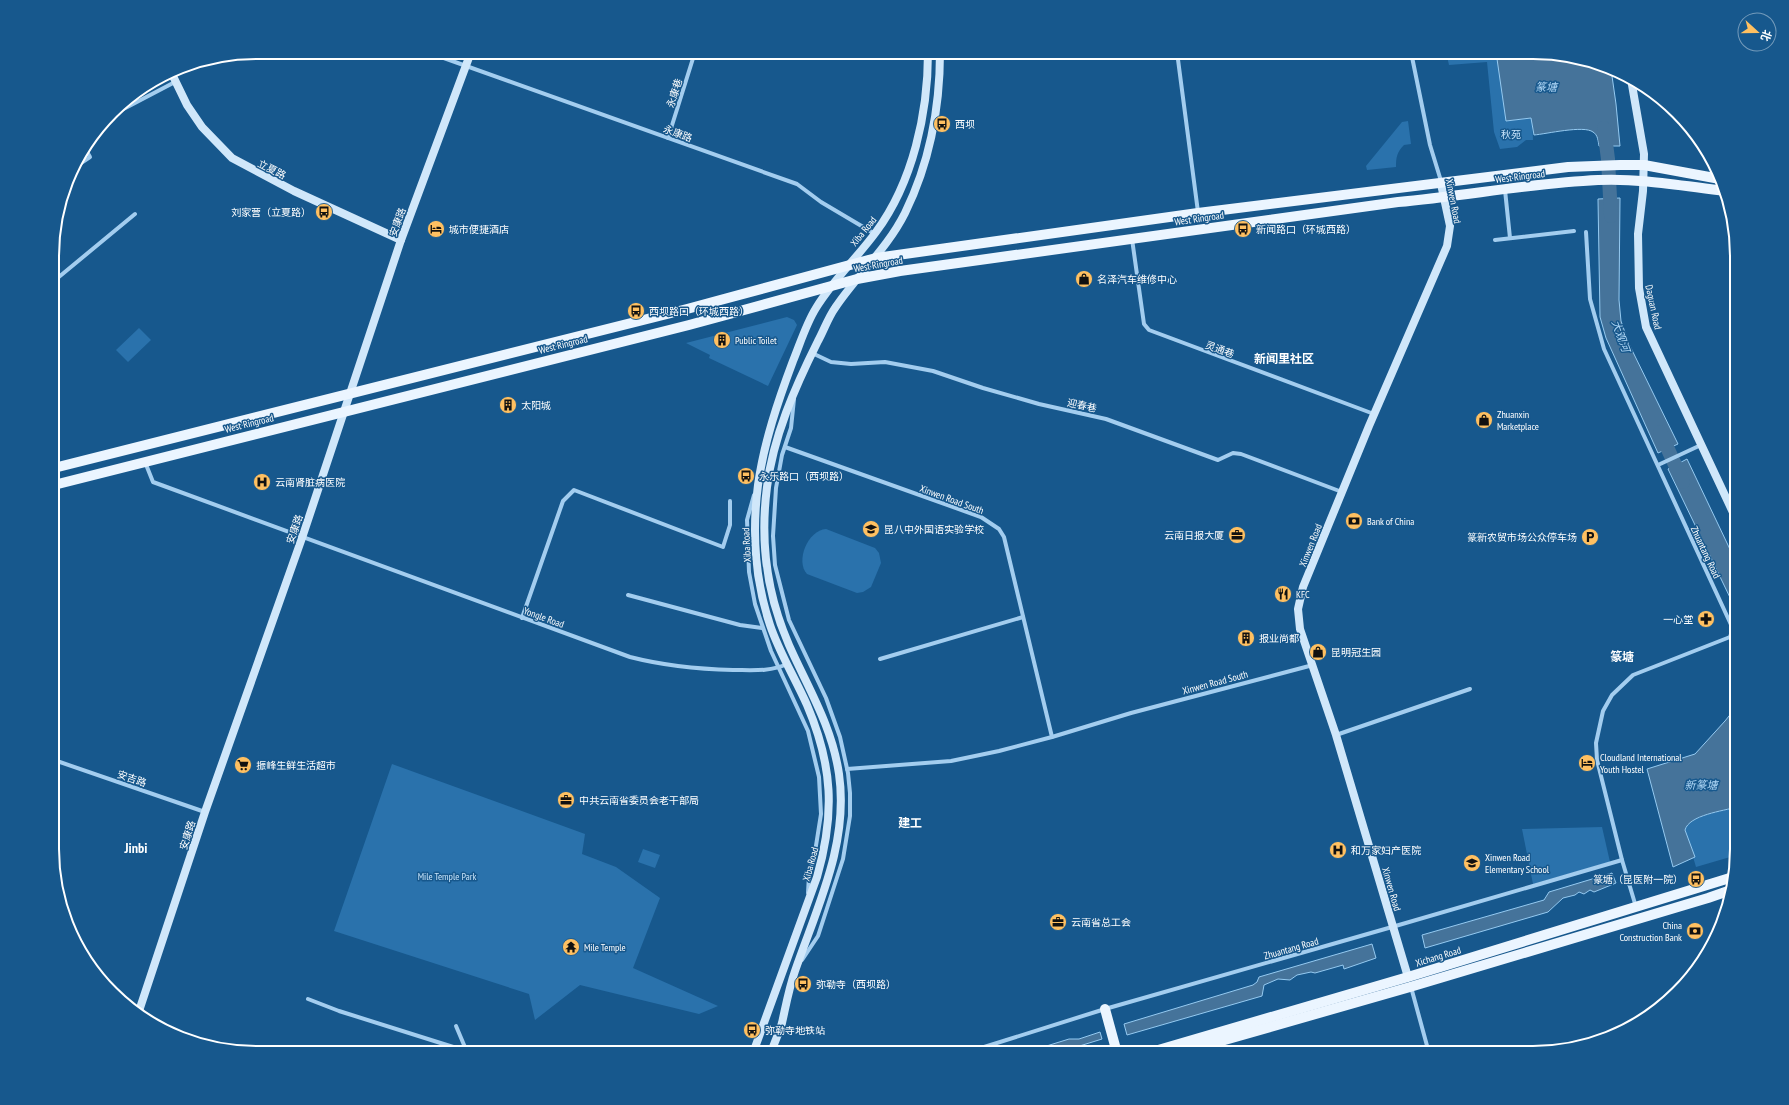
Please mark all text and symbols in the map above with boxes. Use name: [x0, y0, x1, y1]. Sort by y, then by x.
north arrow: [1737, 12, 1777, 52]
text: 北: [1758, 28, 1775, 43]
street label: 永康巷: [664, 77, 685, 109]
water label: 篆塘: [1535, 80, 1559, 94]
bus stop icon: 西坝: [932, 114, 952, 134]
place label: 西坝: [955, 118, 975, 131]
street label: 永康路: [662, 122, 694, 145]
park label: 秋苑: [1501, 128, 1521, 141]
street label: 立夏路: [255, 157, 288, 182]
street label: West Ringroad: [1495, 167, 1546, 186]
street label: Xinwen Road: [1443, 178, 1464, 224]
bus stop icon: 刘家营（立夏路）: [314, 202, 334, 222]
place label: 刘家营（立夏路）: [231, 206, 311, 219]
street label: 安康路: [386, 206, 409, 238]
street label: West Ringroad: [1174, 209, 1225, 228]
street label: Xiba Road: [847, 214, 879, 249]
hotel icon: 城市便捷酒店: [426, 219, 446, 239]
bus stop icon: 新闻路口（环城西路）: [1233, 219, 1253, 239]
place label: 城市便捷酒店: [449, 223, 509, 236]
place label: 新闻路口（环城西路）: [1256, 223, 1356, 236]
street label: West Ringroad: [852, 254, 904, 275]
shop icon: 名泽汽车维修中心: [1074, 269, 1094, 289]
place label: 名泽汽车维修中心: [1097, 273, 1177, 286]
street label: Daguan Road: [1642, 284, 1665, 331]
bus stop icon: 西坝路口（环城西路）: [626, 301, 646, 321]
place label: 西坝路口（环城西路）: [649, 305, 749, 318]
water label: 大观河: [1609, 318, 1634, 356]
building icon: Public Toilet: [712, 330, 732, 350]
street label: West Ringroad: [537, 332, 589, 357]
place label: Public Toilet: [735, 334, 777, 347]
street label: 灵通巷: [1204, 338, 1236, 361]
district label: 新闻里社区: [1254, 351, 1314, 366]
building icon: 太阳城: [498, 395, 518, 415]
street label: 迎春巷: [1066, 396, 1098, 415]
place label: 太阳城: [521, 399, 551, 412]
place label: Zhuanxin Marketplace: [1497, 408, 1539, 433]
shop icon: Zhuanxin Marketplace: [1474, 410, 1494, 430]
street label: West Ringroad: [223, 411, 275, 436]
bus stop icon: 永乐路口（西坝路）: [736, 466, 756, 486]
place label: 永乐路口（西坝路）: [759, 470, 849, 483]
hospital icon: 云南肾脏病医院: [252, 472, 272, 492]
place label: 云南肾脏病医院: [275, 476, 345, 489]
street label: Xinwen Road South: [918, 482, 986, 517]
bank icon: Bank of China: [1344, 511, 1364, 531]
street label: 安康路: [283, 513, 306, 545]
place label: Bank of China: [1367, 515, 1414, 528]
school or university icon: 昆八中外国语实验学校: [861, 519, 881, 539]
street label: Xinwen Road: [1296, 522, 1325, 569]
place label: 昆八中外国语实验学校: [884, 523, 984, 536]
street label: Zhuantang Road: [1688, 524, 1723, 580]
office icon: 云南日报大厦: [1227, 525, 1247, 545]
street label: Xiba Road: [739, 527, 754, 563]
parking icon: 篆新农贸市场公众停车场: [1580, 527, 1600, 547]
place label: 云南日报大厦: [1164, 529, 1224, 542]
place label: 篆新农贸市场公众停车场: [1467, 531, 1577, 544]
restaurant icon: KFC: [1273, 584, 1293, 604]
place label: KFC: [1296, 588, 1310, 601]
street label: Yongle Road: [522, 604, 566, 631]
pharmacy icon: 一心堂: [1696, 609, 1716, 629]
place label: 一心堂: [1663, 613, 1693, 626]
building icon: 报业尚都: [1236, 628, 1256, 648]
place label: 报业尚都: [1259, 632, 1299, 645]
shop icon: 昆明冠生园: [1308, 642, 1328, 662]
place label: 昆明冠生园: [1331, 646, 1381, 659]
district label: 篆塘: [1610, 649, 1634, 664]
street label: Xinwen Road South: [1181, 667, 1249, 697]
place label: Cloudland International Youth Hostel: [1600, 751, 1682, 776]
hotel icon: Cloudland International Youth Hostel: [1577, 753, 1597, 773]
supermarket icon: 振峰生鲜生活超市: [233, 755, 253, 775]
place label: 振峰生鲜生活超市: [256, 759, 336, 772]
street label: 安吉路: [116, 767, 148, 790]
water label: 新篆塘: [1685, 778, 1719, 792]
office icon: 中共云南省委员会老干部局: [556, 790, 576, 810]
place label: 中共云南省委员会老干部局: [579, 794, 699, 807]
district label: 建工: [898, 815, 922, 830]
street label: 安康路: [177, 819, 198, 851]
district label: Jinbi: [124, 839, 147, 857]
hospital icon: 和万家妇产医院: [1328, 840, 1348, 860]
place label: 和万家妇产医院: [1351, 844, 1421, 857]
street label: Xiba Road: [800, 846, 821, 883]
place label: Xinwen Road Elementary School: [1485, 851, 1550, 876]
school or university icon: Xinwen Road Elementary School: [1462, 853, 1482, 873]
street label: Xinwen Road: [1379, 866, 1404, 913]
bus stop icon: 篆塘（昆医附一院）: [1686, 869, 1706, 889]
park label: Mile Temple Park: [418, 870, 476, 883]
place label: 篆塘（昆医附一院）: [1593, 873, 1683, 886]
office icon: 云南省总工会: [1048, 912, 1068, 932]
place label: 云南省总工会: [1071, 916, 1131, 929]
place label: China Construction Bank: [1619, 919, 1682, 944]
bank icon: China Construction Bank: [1685, 921, 1705, 941]
street label: Zhuantang Road: [1262, 934, 1320, 962]
temple icon: Mile Temple: [561, 937, 581, 957]
place label: Mile Temple: [584, 941, 626, 954]
street label: Xichang Road: [1414, 943, 1463, 970]
bus stop icon: 弥勒寺（西坝路）: [793, 974, 813, 994]
place label: 弥勒寺（西坝路）: [816, 978, 896, 991]
bus stop icon: 弥勒寺地铁站: [742, 1020, 762, 1040]
place label: 弥勒寺地铁站: [765, 1024, 825, 1037]

